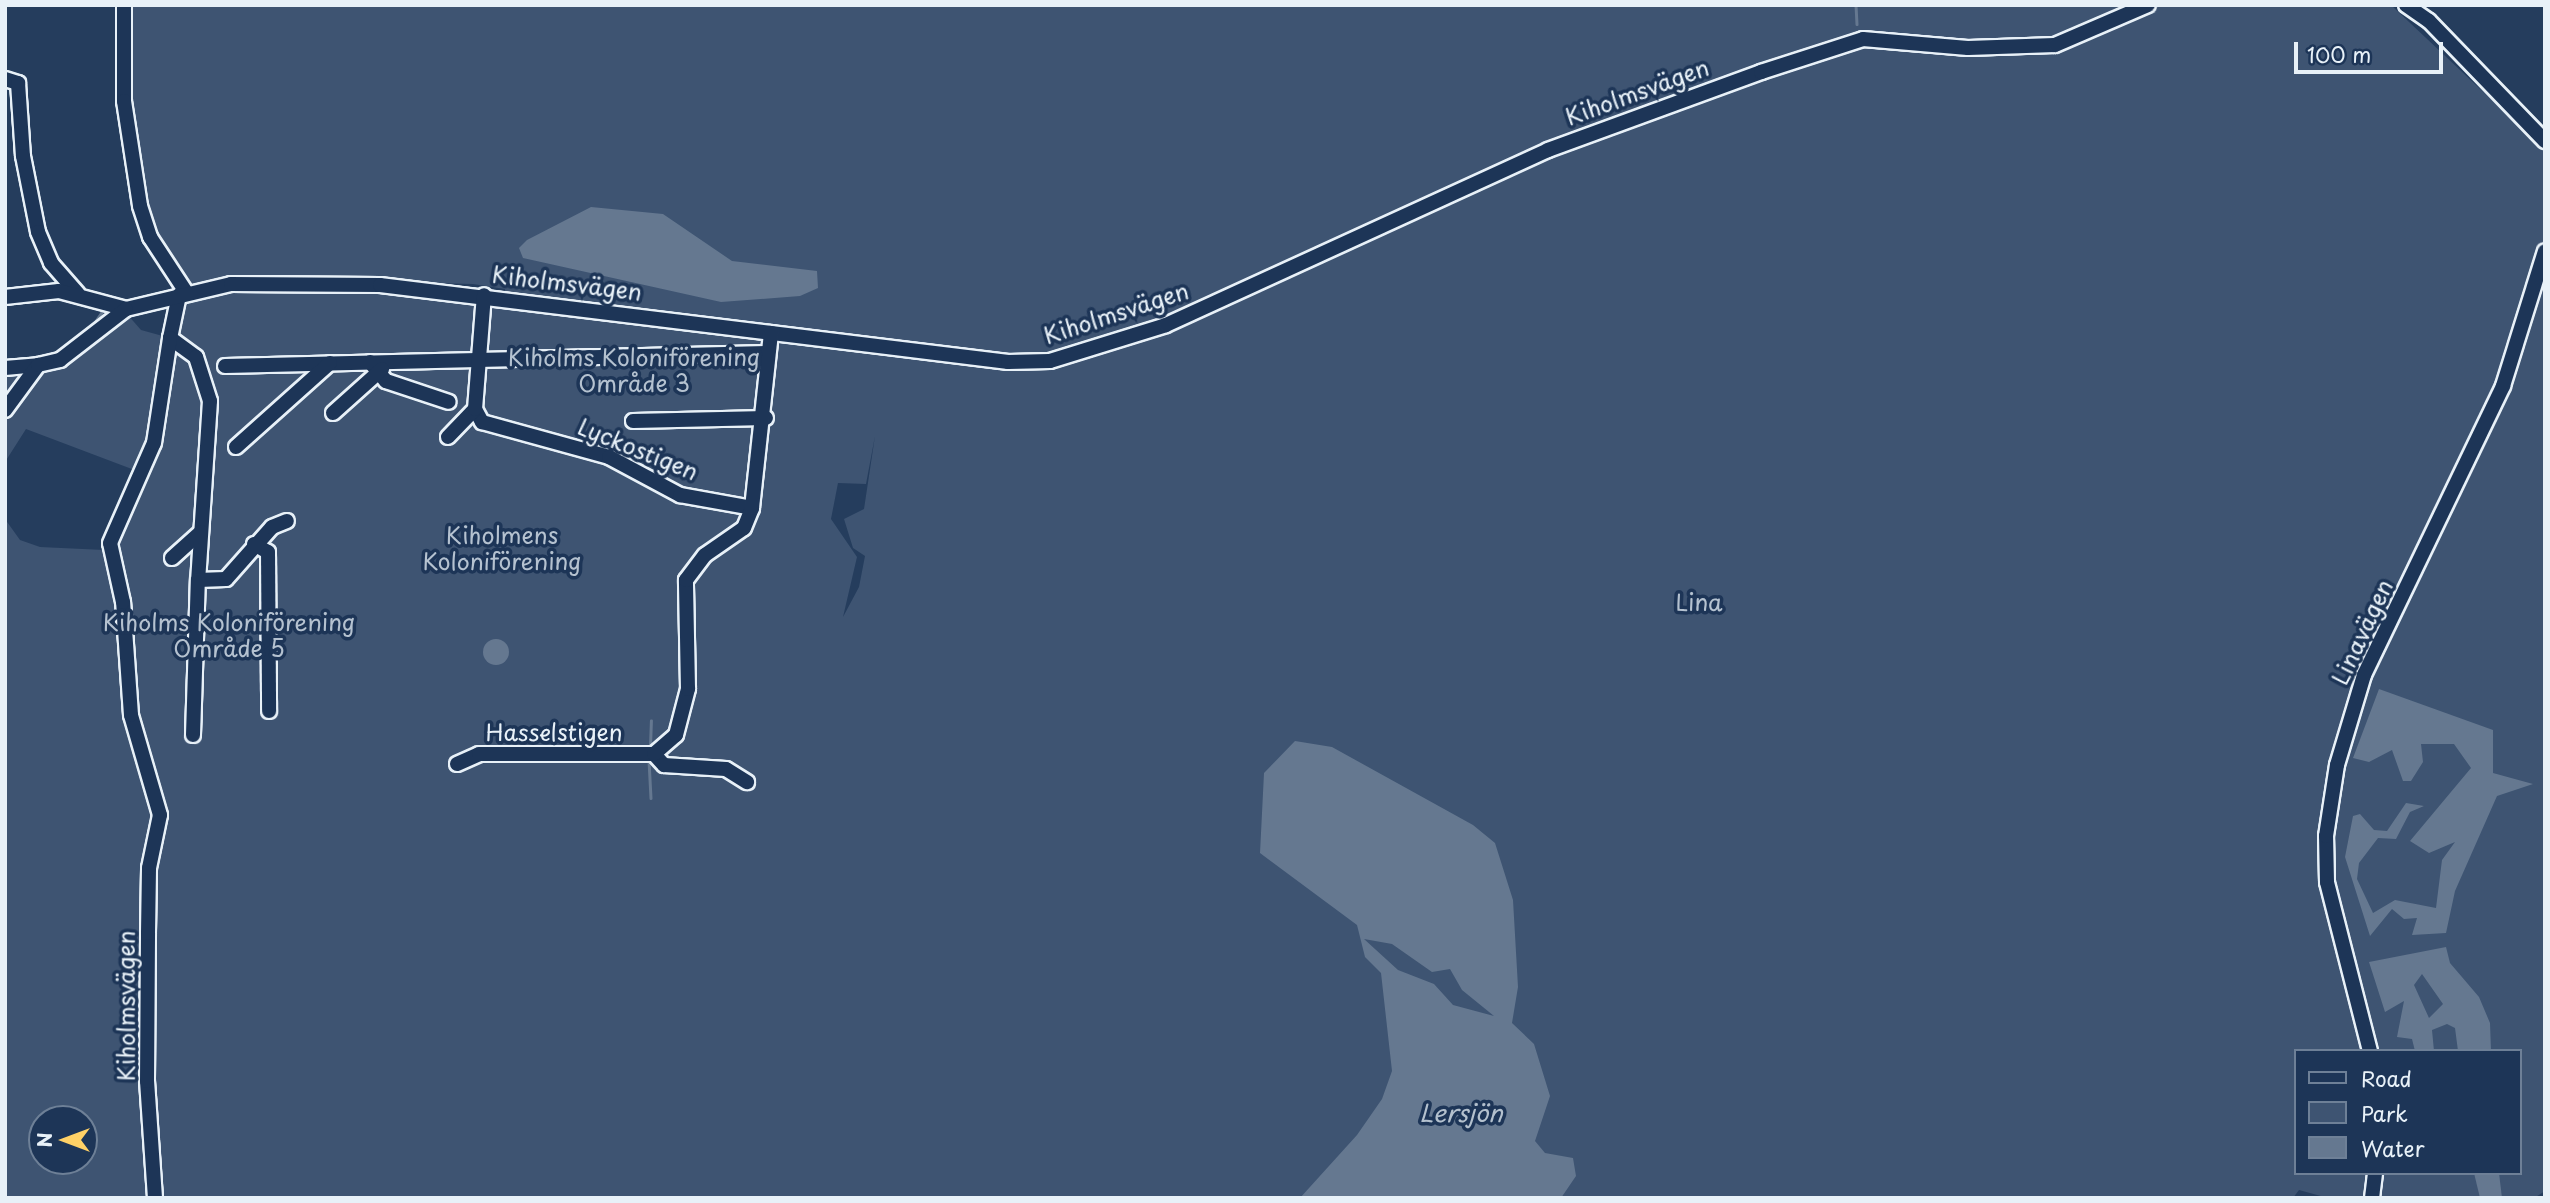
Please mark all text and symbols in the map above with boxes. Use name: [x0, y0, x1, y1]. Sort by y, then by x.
scale bar: [2298, 28, 2447, 72]
text: 100 m: [2307, 38, 2371, 70]
street label: Kiholmsvägen: [1561, 53, 1713, 131]
street label: Kiholmsvägen: [490, 260, 644, 306]
street label: Kiholmsvägen: [1040, 277, 1192, 349]
park label: Kiholms Koloniförening Område 3: [507, 343, 761, 397]
street label: Lyckostigen: [574, 412, 702, 486]
park label: Kiholmens Koloniförening: [422, 521, 582, 575]
street label: Linavägen: [2326, 575, 2398, 689]
park label: Lina: [1675, 588, 1723, 616]
park label: Kiholms Koloniförening Område 5: [102, 608, 356, 662]
street label: Hasselstigen: [485, 718, 623, 746]
street label: Kiholmsvägen: [112, 931, 140, 1081]
legend: [2294, 1049, 2522, 1175]
text: Road: [2361, 1062, 2412, 1094]
text: Park: [2361, 1097, 2408, 1129]
water label: Lersjön: [1419, 1099, 1503, 1127]
north arrow: [28, 1105, 98, 1175]
text: N: [30, 1132, 58, 1148]
text: Water: [2361, 1132, 2424, 1164]

